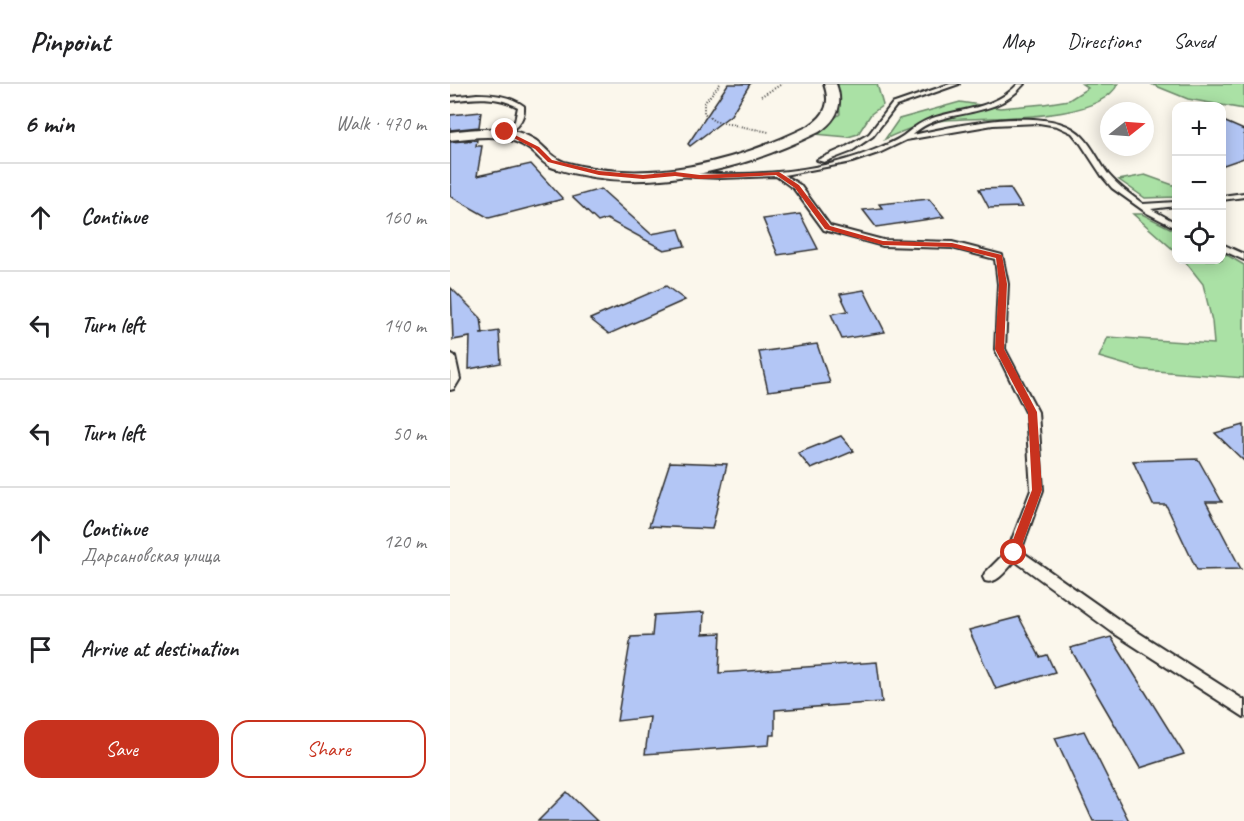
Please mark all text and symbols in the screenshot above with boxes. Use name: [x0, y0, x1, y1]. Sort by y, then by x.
text: Pinpoint: [30, 24, 110, 59]
text: Map: [1002, 28, 1034, 54]
text: Directions: [1067, 28, 1140, 54]
text: Saved: [1173, 28, 1214, 54]
north arrow: [1100, 102, 1154, 156]
map controls: [1172, 102, 1226, 264]
button: +: [1172, 102, 1226, 156]
text: 6 min: [24, 107, 74, 140]
text: Walk · 470 m: [336, 111, 426, 136]
route end: [491, 118, 517, 144]
button: −: [1172, 156, 1226, 210]
icon: ahead: [24, 201, 57, 234]
text: Continue: [81, 203, 147, 231]
text: 160 m: [383, 205, 426, 230]
button: locate: [1172, 210, 1226, 264]
icon: left: [24, 309, 57, 342]
text: Turn left: [81, 311, 145, 339]
text: 140 m: [383, 313, 426, 338]
icon: left: [24, 417, 57, 450]
text: Turn left: [81, 419, 145, 447]
text: 50 m: [392, 421, 426, 446]
text: Continue: [81, 515, 147, 543]
icon: ahead: [24, 525, 57, 558]
text: 120 m: [383, 529, 426, 554]
route start: [1000, 539, 1026, 565]
text: Дарсановская улица: [81, 543, 219, 568]
icon: arrive: [24, 633, 57, 666]
text: Arrive at destination: [81, 635, 238, 663]
button: Save: [24, 720, 219, 778]
button: Share: [231, 720, 426, 778]

